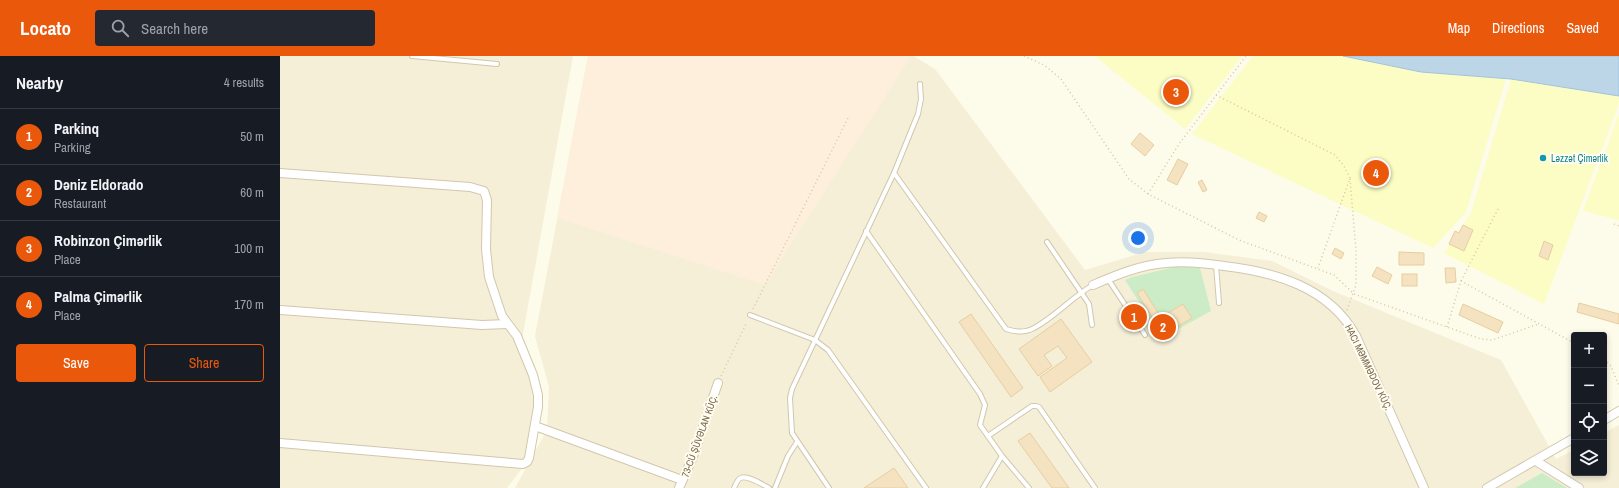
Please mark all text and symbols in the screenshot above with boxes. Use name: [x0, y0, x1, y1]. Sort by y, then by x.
search box: [95, 10, 375, 46]
text: Locato: [20, 15, 71, 41]
icon: search: [109, 17, 131, 39]
text: Search here: [141, 18, 208, 39]
text: Map: [1448, 19, 1470, 37]
text: Directions: [1492, 19, 1544, 37]
text: Saved: [1566, 19, 1599, 37]
text: Nearby: [16, 71, 63, 94]
text: 4 results: [224, 74, 264, 91]
pin: 3: [1163, 77, 1189, 107]
text: Parkinq: [54, 118, 99, 139]
text: 1: [26, 128, 32, 145]
text: 50 m: [240, 128, 264, 145]
text: Parking: [54, 139, 91, 156]
place label: Ləzzət Çimərlik: [1551, 152, 1609, 165]
marker: Ləzzət Çimərlik: [1538, 153, 1548, 163]
pin: 4: [1363, 158, 1389, 188]
text: Dəniz Eldorado: [54, 174, 144, 195]
text: 2: [26, 184, 32, 201]
text: 60 m: [240, 184, 264, 201]
text: Restaurant: [54, 195, 106, 212]
your location: [1128, 228, 1148, 248]
text: Robinzon Çimərlik: [54, 230, 162, 251]
text: 3: [26, 240, 32, 257]
text: 100 m: [234, 240, 264, 257]
text: Place: [54, 251, 81, 268]
text: Palma Çimərlik: [54, 286, 142, 307]
text: 4: [26, 296, 32, 313]
text: 170 m: [234, 296, 264, 313]
pin: 1: [1121, 302, 1147, 332]
text: Place: [54, 307, 81, 324]
pin: 2: [1150, 312, 1176, 342]
street label: HACI MƏMMƏDOV KÜÇ.: [1342, 322, 1395, 412]
map controls: [1571, 332, 1607, 476]
button: +: [1571, 332, 1607, 368]
button: Save: [16, 344, 136, 382]
button: Share: [144, 344, 264, 382]
button: −: [1571, 368, 1607, 404]
street label: 73-CÜ ŞÜVƏLAN KÜÇ.: [679, 393, 720, 479]
button: locate: [1571, 404, 1607, 440]
button: layers: [1571, 440, 1607, 476]

